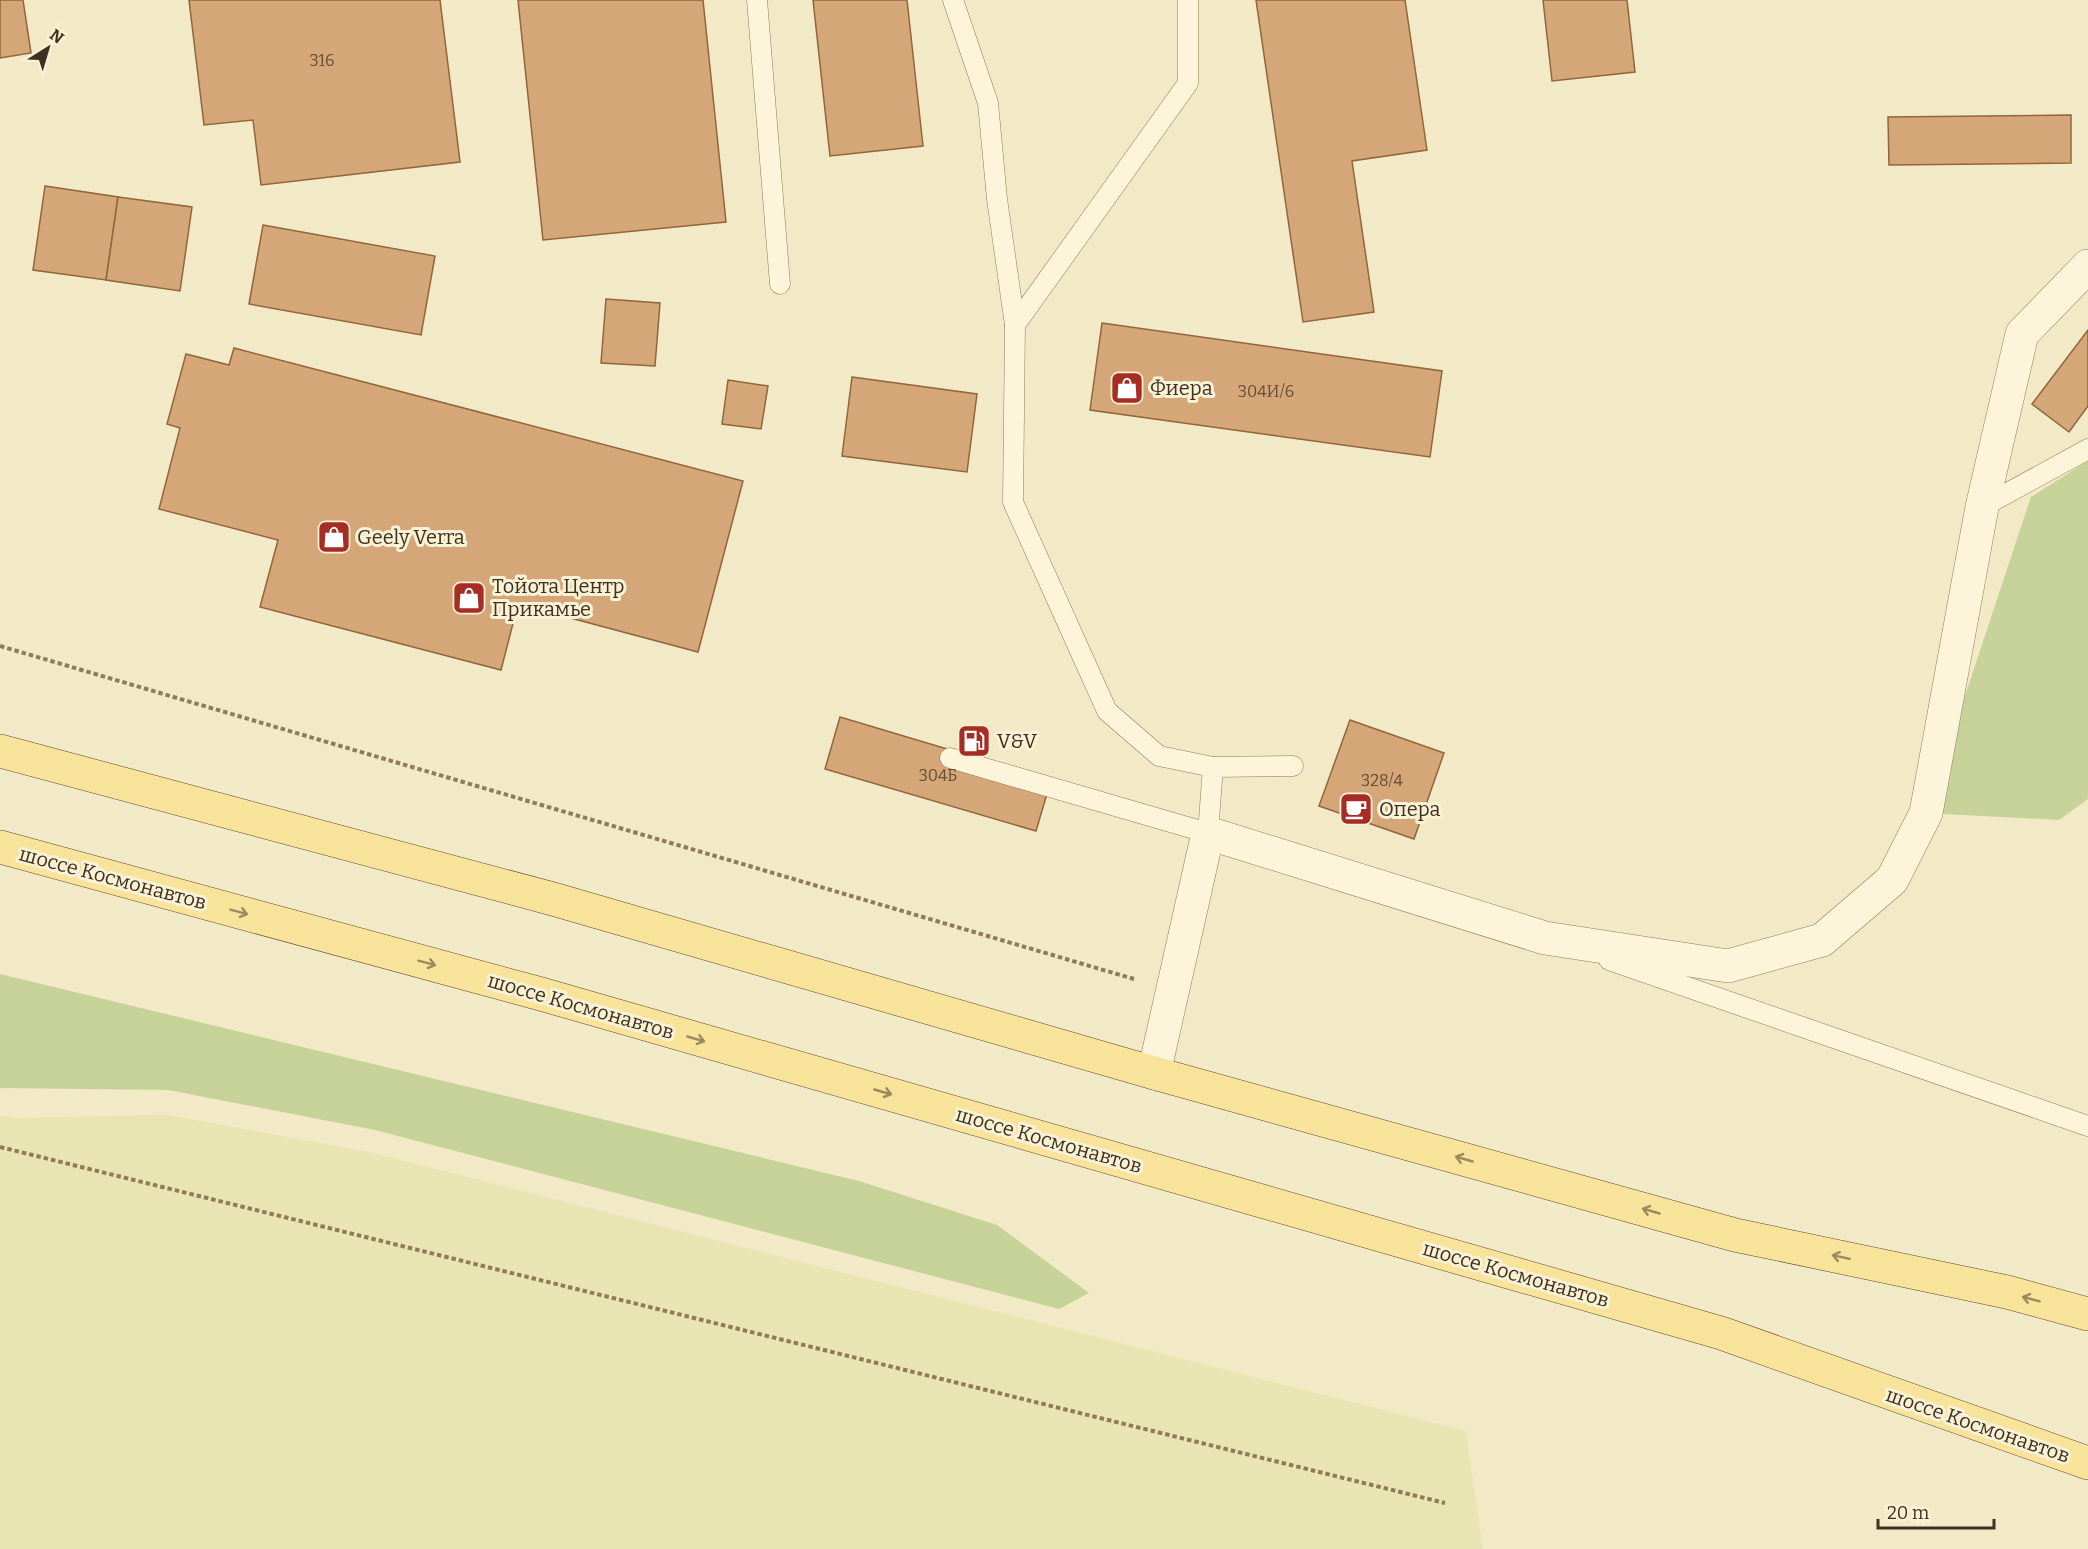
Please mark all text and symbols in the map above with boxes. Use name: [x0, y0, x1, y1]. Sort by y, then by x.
north arrow: [18, 18, 78, 78]
text: N: [46, 25, 67, 48]
house number: 316: [309, 51, 335, 70]
shop icon: Фиера: [1109, 370, 1145, 406]
place label: Фиера: [1150, 376, 1213, 400]
house number: 304И/6: [1238, 382, 1294, 401]
shop icon: Geely Verra: [316, 519, 352, 555]
place label: Geely Verra: [357, 525, 465, 549]
place label: Тойота Центр Прикамье: [492, 574, 625, 621]
shop icon: Тойота Центр Прикамье: [451, 580, 487, 616]
fuel station icon: V&V: [956, 723, 992, 759]
place label: V&V: [997, 729, 1037, 753]
house number: 304Б: [919, 766, 957, 785]
house number: 328/4: [1361, 771, 1404, 790]
cafe icon: Опера: [1338, 791, 1374, 827]
place label: Опера: [1379, 797, 1441, 821]
street label: шоссе Космонавтов: [17, 841, 209, 915]
one-way arrow: [229, 907, 248, 918]
one-way arrow: [417, 958, 436, 969]
street label: шоссе Космонавтов: [485, 968, 677, 1044]
one-way arrow: [686, 1033, 705, 1045]
one-way arrow: [873, 1087, 892, 1099]
street label: шоссе Космонавтов: [953, 1102, 1145, 1178]
one-way arrow: [1454, 1153, 1473, 1165]
one-way arrow: [1642, 1205, 1661, 1217]
street label: шоссе Космонавтов: [1420, 1236, 1612, 1312]
one-way arrow: [1832, 1251, 1851, 1262]
one-way arrow: [2022, 1292, 2041, 1304]
street label: шоссе Космонавтов: [1883, 1382, 2073, 1468]
scale bar: [1878, 1492, 1994, 1530]
text: 20 m: [1887, 1502, 1929, 1524]

